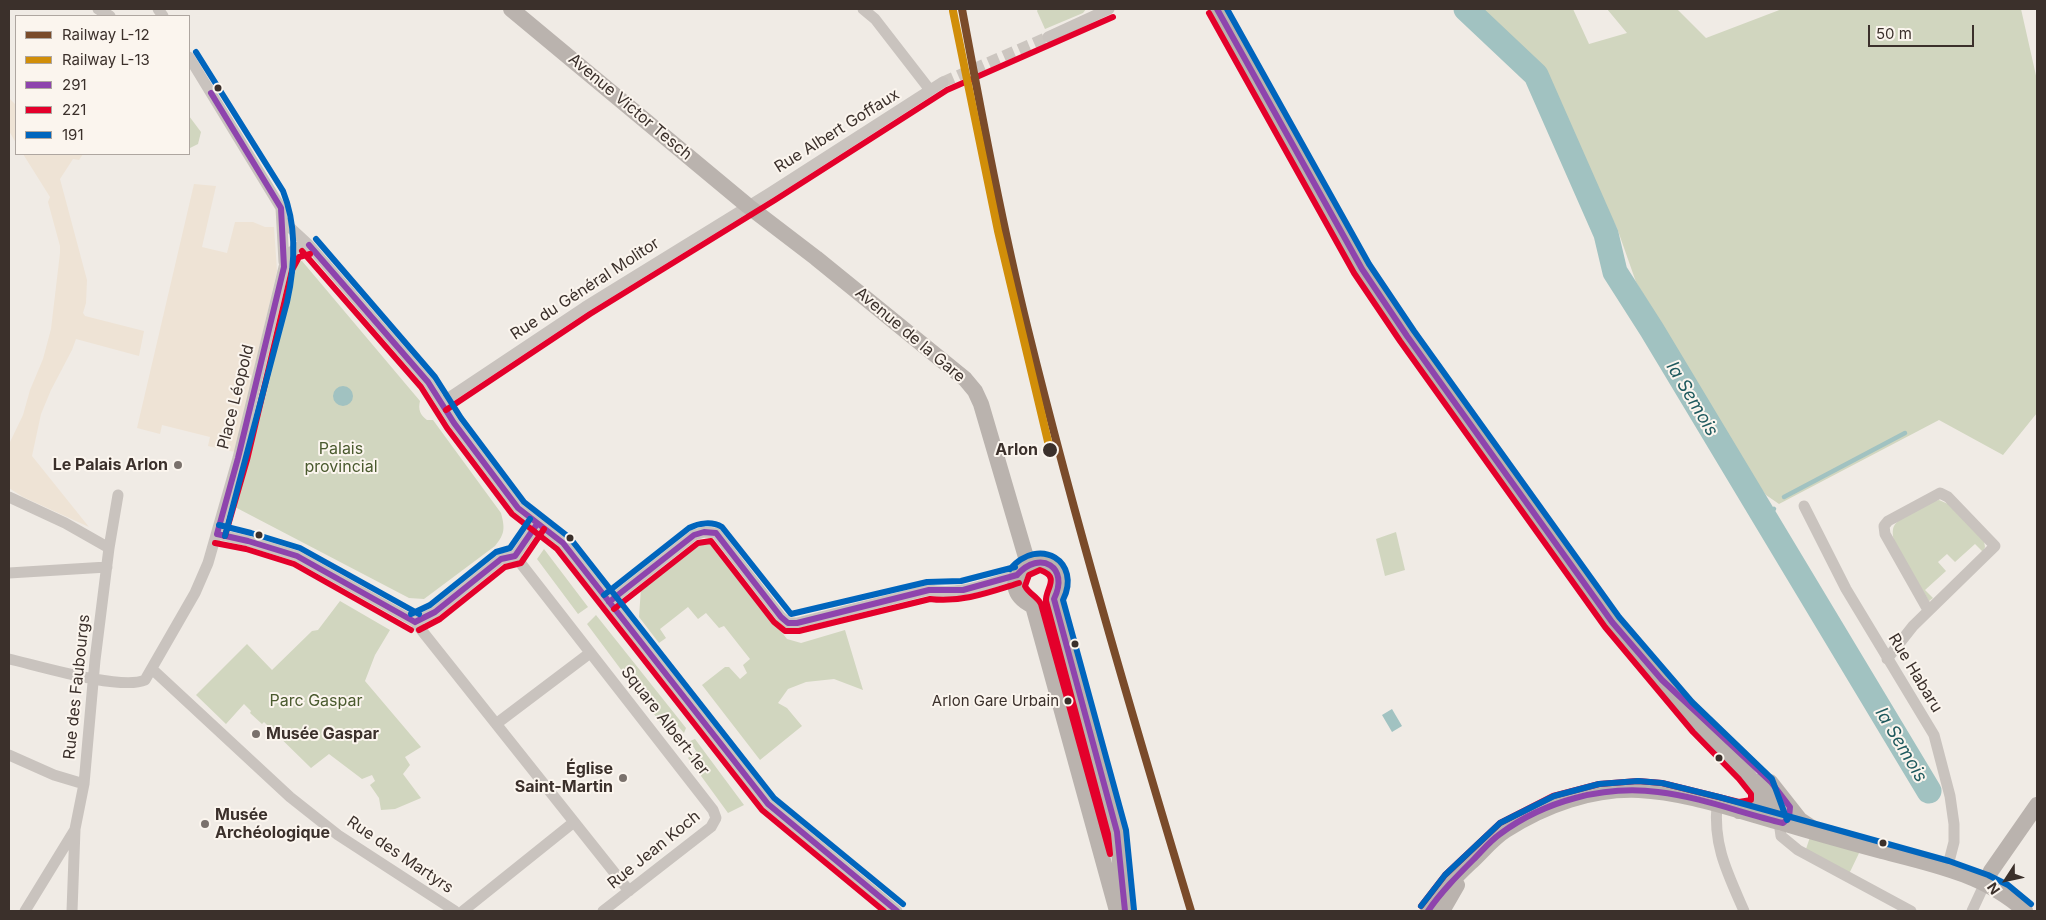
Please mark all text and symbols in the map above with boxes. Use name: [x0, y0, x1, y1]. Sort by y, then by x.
legend: [15, 15, 190, 155]
scale bar: [1871, 15, 1977, 47]
text: 50 m: [1876, 24, 1912, 43]
text: Railway L-12: [62, 25, 150, 44]
text: Railway L-13: [62, 50, 150, 69]
street label: Avenue Victor Tesch: [564, 50, 696, 164]
text: 291: [62, 75, 87, 94]
unlabelled marker: [213, 83, 223, 93]
street label: Rue Albert Goffaux: [771, 85, 903, 177]
text: 221: [62, 100, 86, 119]
text: 191: [62, 125, 84, 144]
street label: Rue du Général Molitor: [507, 234, 663, 344]
street label: Avenue de la Gare: [851, 283, 969, 387]
street label: Place Léopold: [214, 343, 258, 451]
water label: la Semois: [1661, 358, 1723, 440]
park label: Palais provincial: [304, 439, 378, 477]
place label: Arlon: [995, 440, 1038, 460]
marker: Arlon: [1041, 441, 1059, 459]
place label: Le Palais Arlon: [53, 455, 168, 475]
marker: Le Palais Arlon: [172, 459, 184, 471]
unlabelled marker: [254, 530, 264, 540]
unlabelled marker: [565, 533, 575, 543]
street label: Rue des Faubourgs: [60, 613, 94, 761]
street label: Rue Habaru: [1884, 630, 1946, 716]
unlabelled marker: [1070, 639, 1080, 649]
street label: Square Albert-1er: [617, 663, 713, 779]
park label: Parc Gaspar: [270, 691, 362, 711]
place label: Arlon Gare Urbain: [932, 692, 1059, 710]
marker: Arlon Gare Urbain: [1063, 696, 1073, 706]
water label: la Semois: [1870, 704, 1932, 786]
place label: Musée Gaspar: [266, 724, 379, 744]
marker: Musée Gaspar: [250, 728, 262, 740]
unlabelled marker: [1714, 753, 1724, 763]
place label: Église Saint-Martin: [515, 759, 613, 797]
marker: Église Saint-Martin: [617, 772, 629, 784]
place label: Musée Archéologique: [215, 805, 330, 843]
street label: Rue Jean Koch: [604, 807, 704, 893]
street label: Rue des Martyrs: [343, 812, 457, 898]
marker: Musée Archéologique: [199, 818, 211, 830]
unlabelled marker: [1878, 838, 1888, 848]
north arrow: [1981, 855, 2031, 905]
text: N: [1983, 880, 2003, 898]

